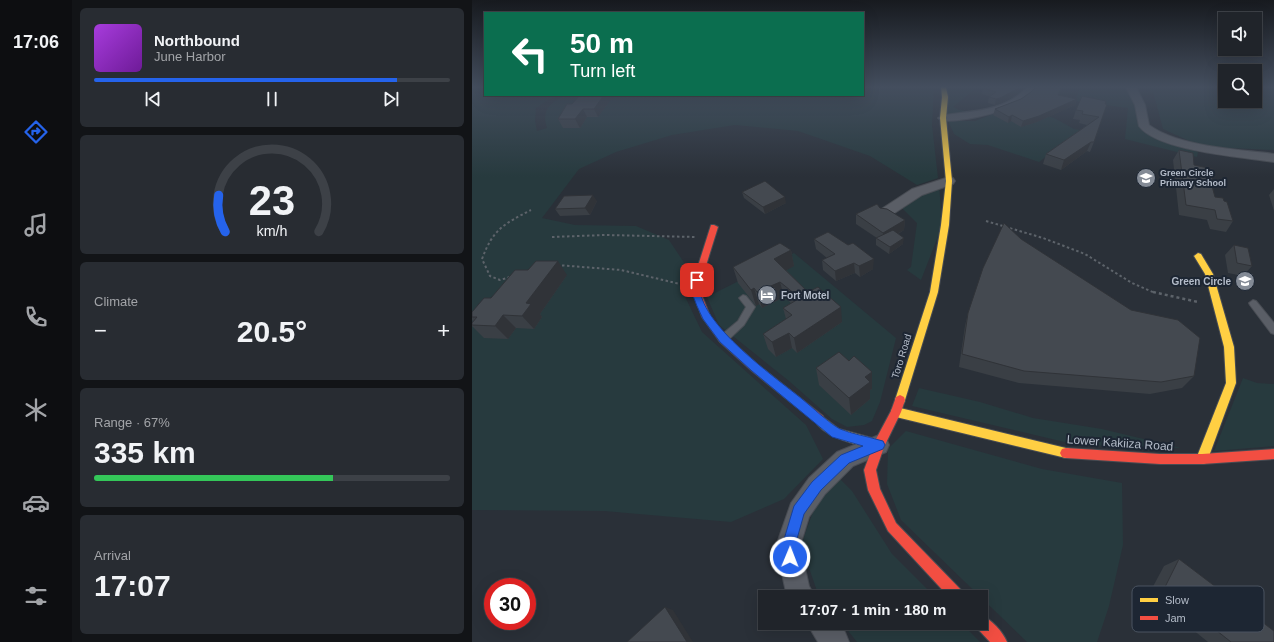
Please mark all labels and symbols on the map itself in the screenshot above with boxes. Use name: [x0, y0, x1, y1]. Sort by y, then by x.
school or university icon: Green Circle Primary School: [1135, 167, 1157, 189]
place label: Green Circle Primary School: [1160, 168, 1226, 188]
pin: [680, 263, 714, 297]
school or university icon: Green Circle: [1234, 270, 1256, 292]
place label: Green Circle: [1172, 276, 1231, 287]
hotel icon: Fort Motel: [756, 284, 778, 306]
place label: Fort Motel: [781, 290, 830, 301]
street label: Toro Road: [889, 332, 913, 380]
street label: Lower Kakiiza Road: [1066, 432, 1174, 454]
position arrow: [769, 536, 811, 578]
speed limit sign: 30: [484, 578, 536, 630]
legend: [1132, 586, 1264, 632]
text: Slow: [1165, 594, 1189, 606]
text: Jam: [1165, 612, 1186, 624]

